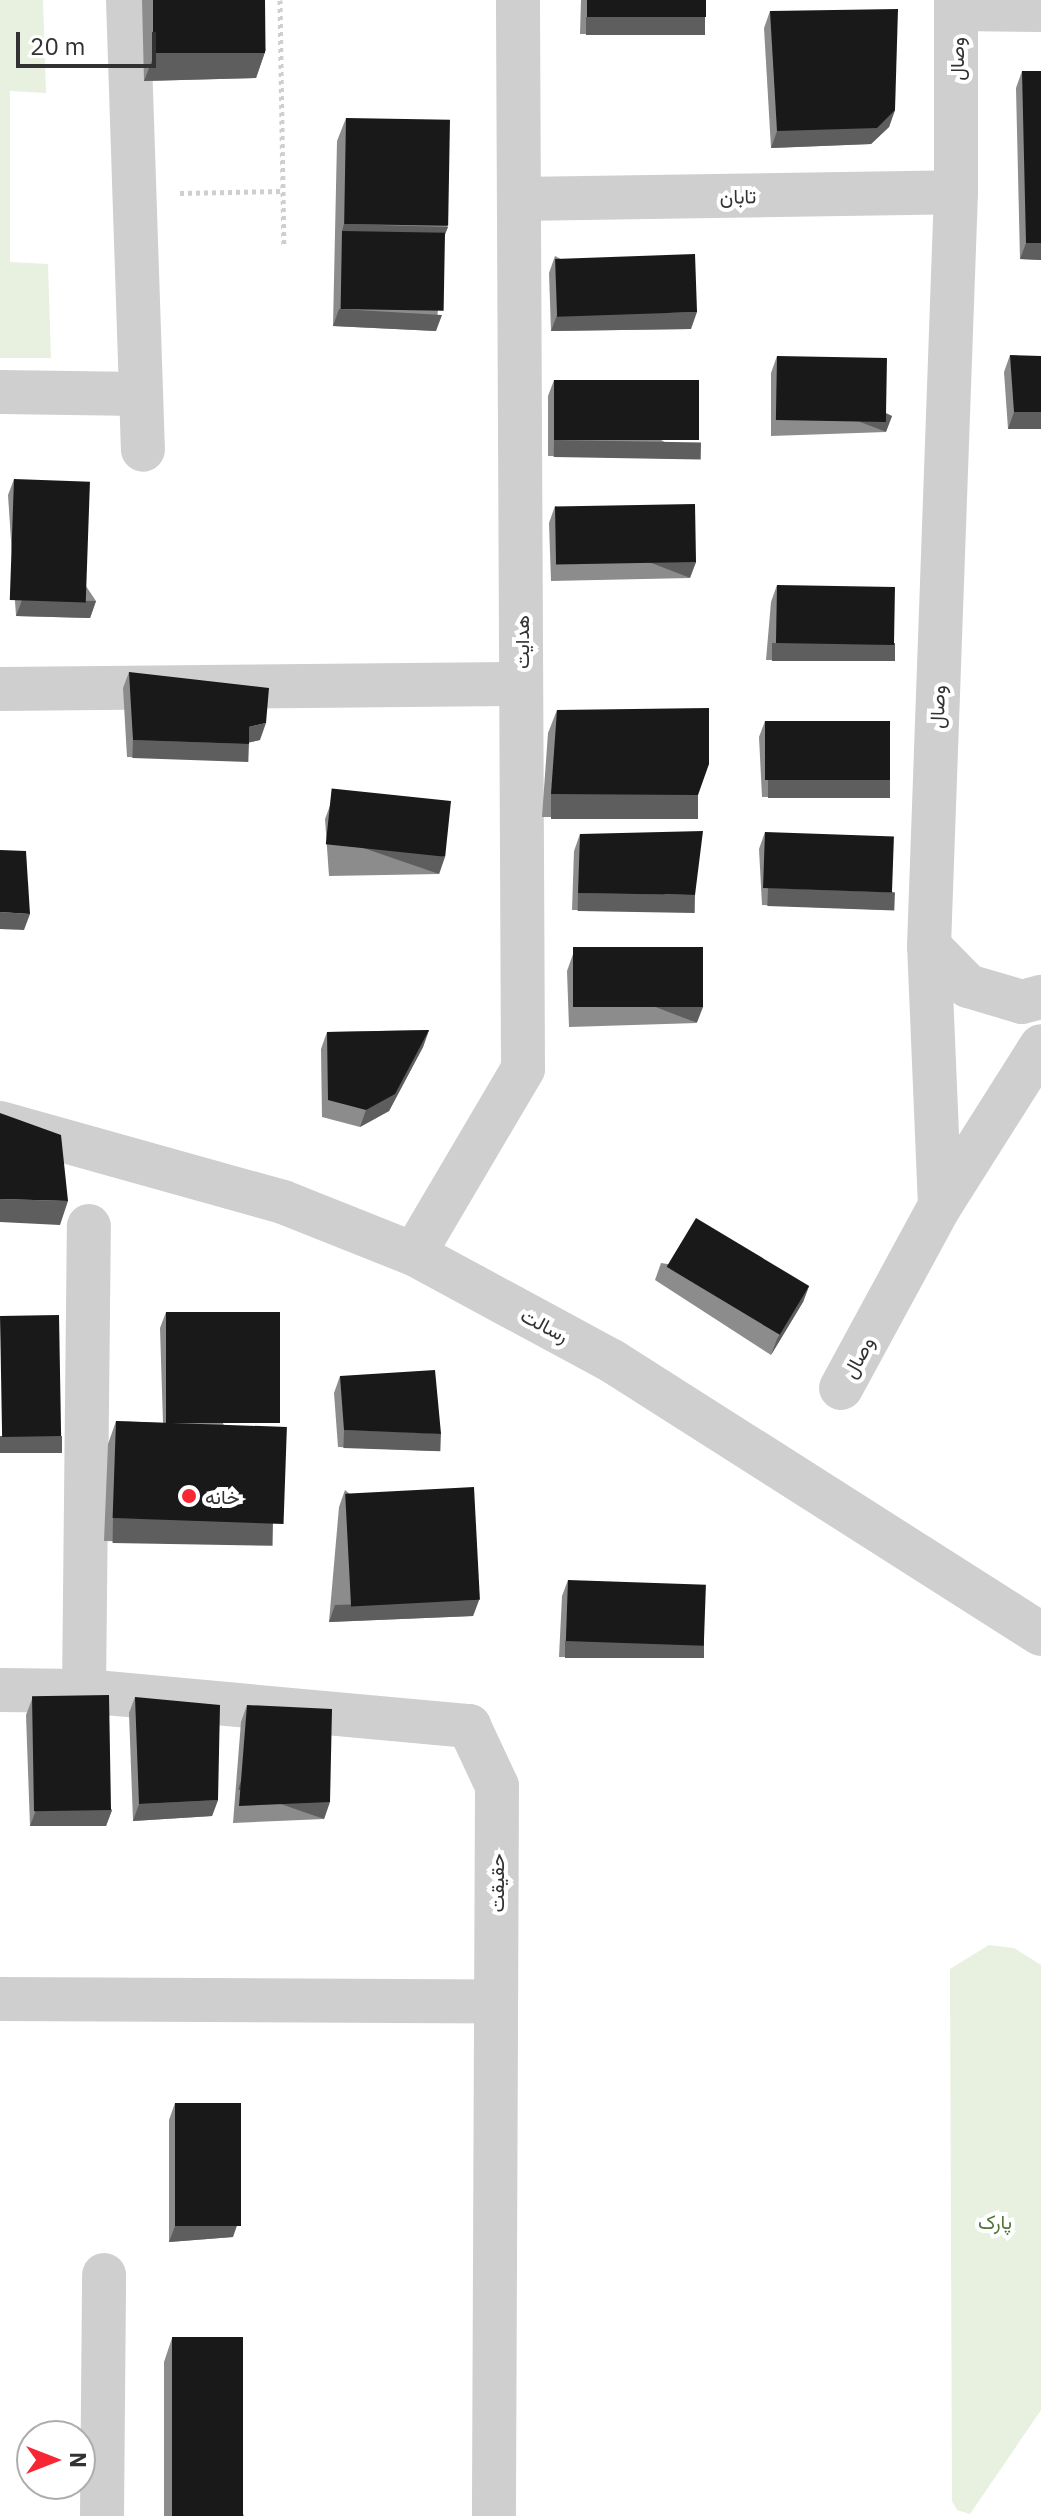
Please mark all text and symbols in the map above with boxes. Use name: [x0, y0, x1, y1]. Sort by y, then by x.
scale bar: [20, 16, 160, 66]
text: 20 m: [30, 30, 85, 62]
street label: وصال: [944, 37, 968, 81]
street label: تابان: [720, 184, 756, 208]
street label: هدایت: [509, 615, 533, 669]
street label: وصال: [924, 685, 950, 729]
street label: رسالت: [517, 1303, 573, 1347]
street label: وصال: [837, 1332, 879, 1382]
place label: خانه: [205, 1484, 240, 1508]
marker: خانه: [180, 1487, 198, 1505]
street label: حقیقت: [484, 1853, 508, 1913]
park label: پارک: [978, 2209, 1012, 2233]
north arrow: [16, 2420, 96, 2500]
text: N: [64, 2452, 93, 2468]

